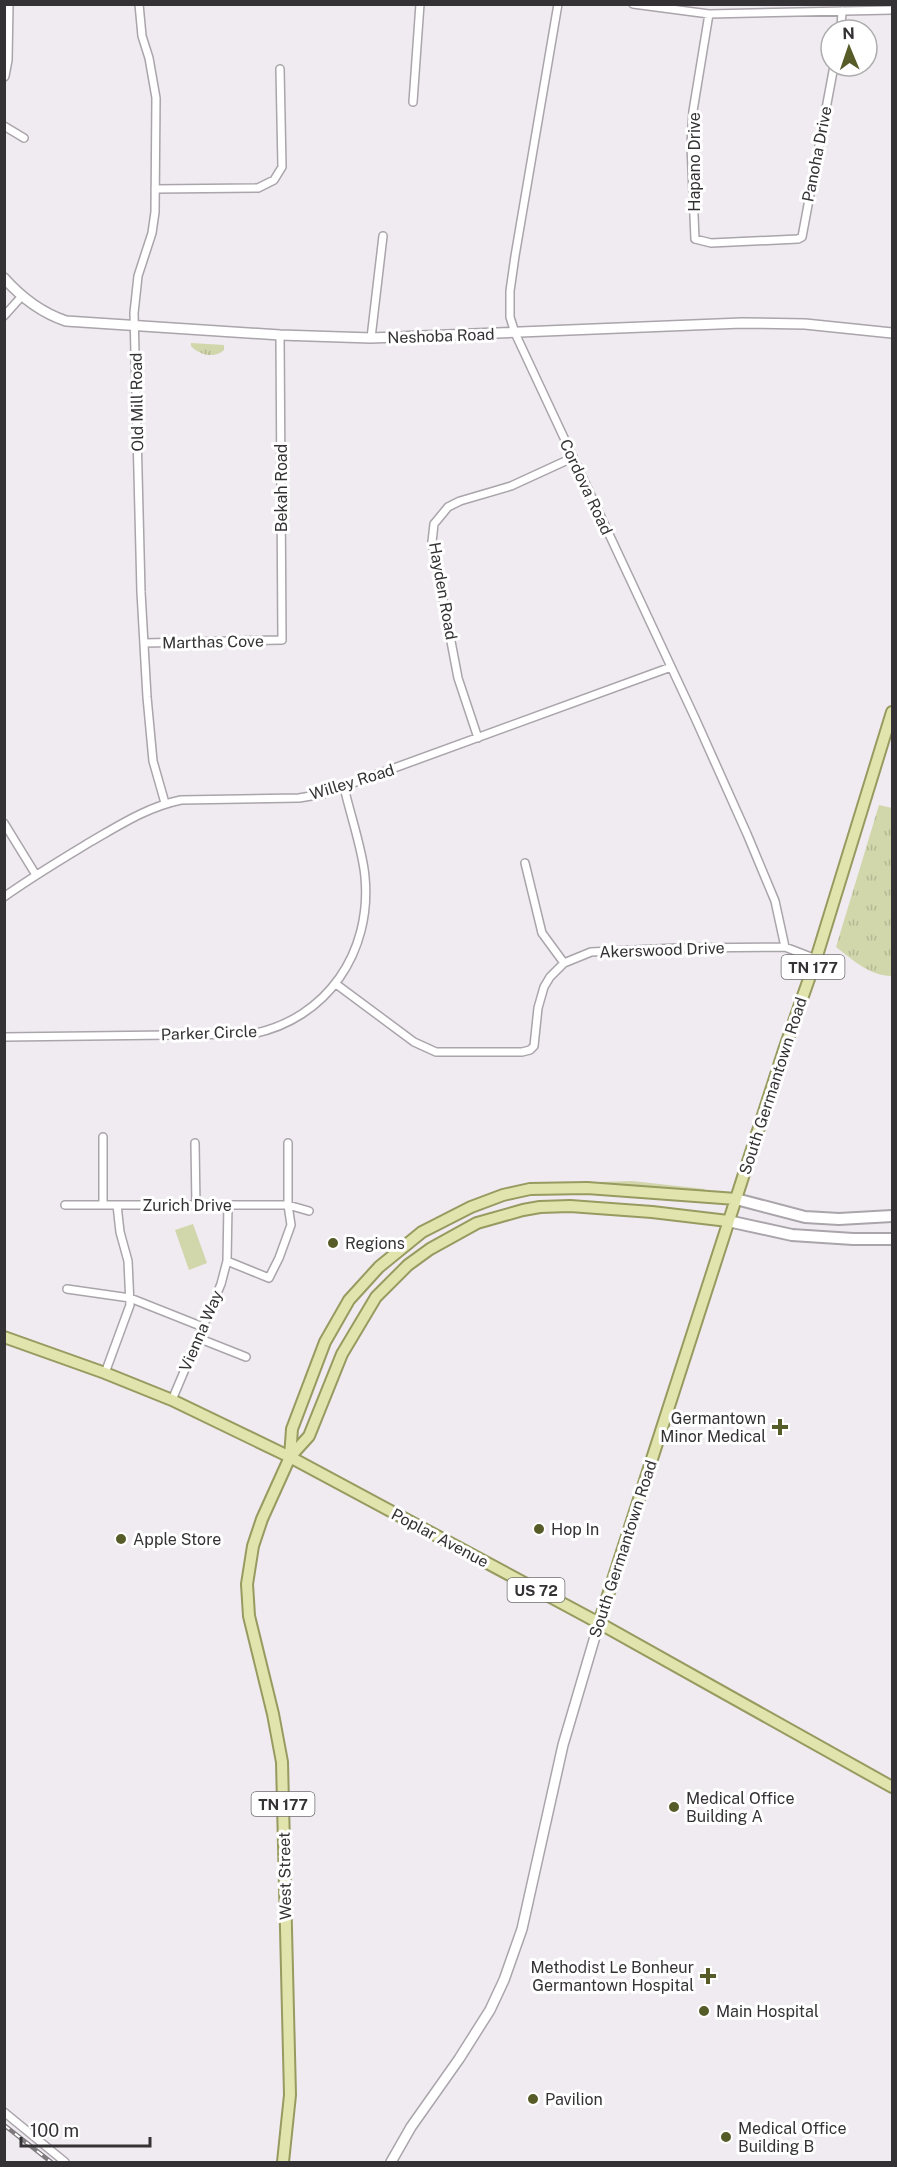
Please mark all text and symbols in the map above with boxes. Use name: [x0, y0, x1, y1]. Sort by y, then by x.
north arrow: [819, 18, 879, 78]
text: N: [842, 24, 855, 43]
street label: Panoha Drive: [798, 104, 836, 204]
street label: Hapano Drive: [685, 112, 704, 212]
street label: Neshoba Road: [387, 325, 495, 347]
street label: Old Mill Road: [127, 352, 147, 452]
street label: Cordova Road: [556, 436, 616, 538]
street label: Bekah Road: [272, 444, 291, 532]
street label: Hayden Road: [425, 541, 461, 641]
street label: Marthas Cove: [162, 632, 264, 652]
street label: Willey Road: [307, 760, 397, 804]
street label: Akerswood Drive: [599, 938, 725, 962]
road number: TN 177: [782, 955, 844, 979]
street label: South Germantown Road: [735, 995, 811, 1177]
street label: Parker Circle: [161, 1022, 257, 1044]
street label: Zurich Drive: [142, 1196, 232, 1215]
place label: Regions: [345, 1234, 405, 1253]
marker: Regions: [326, 1236, 340, 1250]
street label: Vienna Way: [175, 1287, 227, 1374]
place label: Germantown Minor Medical: [660, 1409, 766, 1446]
marker: Germantown Minor Medical: [771, 1418, 789, 1436]
street label: South Germantown Road: [585, 1458, 661, 1640]
street label: Poplar Avenue: [388, 1504, 492, 1572]
place label: Hop In: [551, 1520, 599, 1539]
marker: Hop In: [532, 1522, 546, 1536]
place label: Apple Store: [133, 1530, 221, 1549]
marker: Apple Store: [114, 1532, 128, 1546]
road number: US 72: [508, 1578, 564, 1602]
place label: Medical Office Building A: [686, 1789, 795, 1826]
road number: TN 177: [252, 1792, 314, 1816]
marker: Medical Office Building A: [667, 1800, 681, 1814]
street label: West Street: [275, 1832, 295, 1920]
place label: Methodist Le Bonheur Germantown Hospital: [530, 1958, 694, 1995]
marker: Methodist Le Bonheur Germantown Hospital: [699, 1967, 717, 1985]
place label: Main Hospital: [716, 2002, 819, 2021]
marker: Main Hospital: [697, 2004, 711, 2018]
place label: Pavilion: [545, 2090, 603, 2109]
marker: Pavilion: [526, 2092, 540, 2106]
scale bar: [21, 2110, 150, 2148]
place label: Medical Office Building B: [738, 2119, 847, 2156]
text: 100 m: [30, 2120, 79, 2141]
marker: Medical Office Building B: [719, 2130, 733, 2144]

